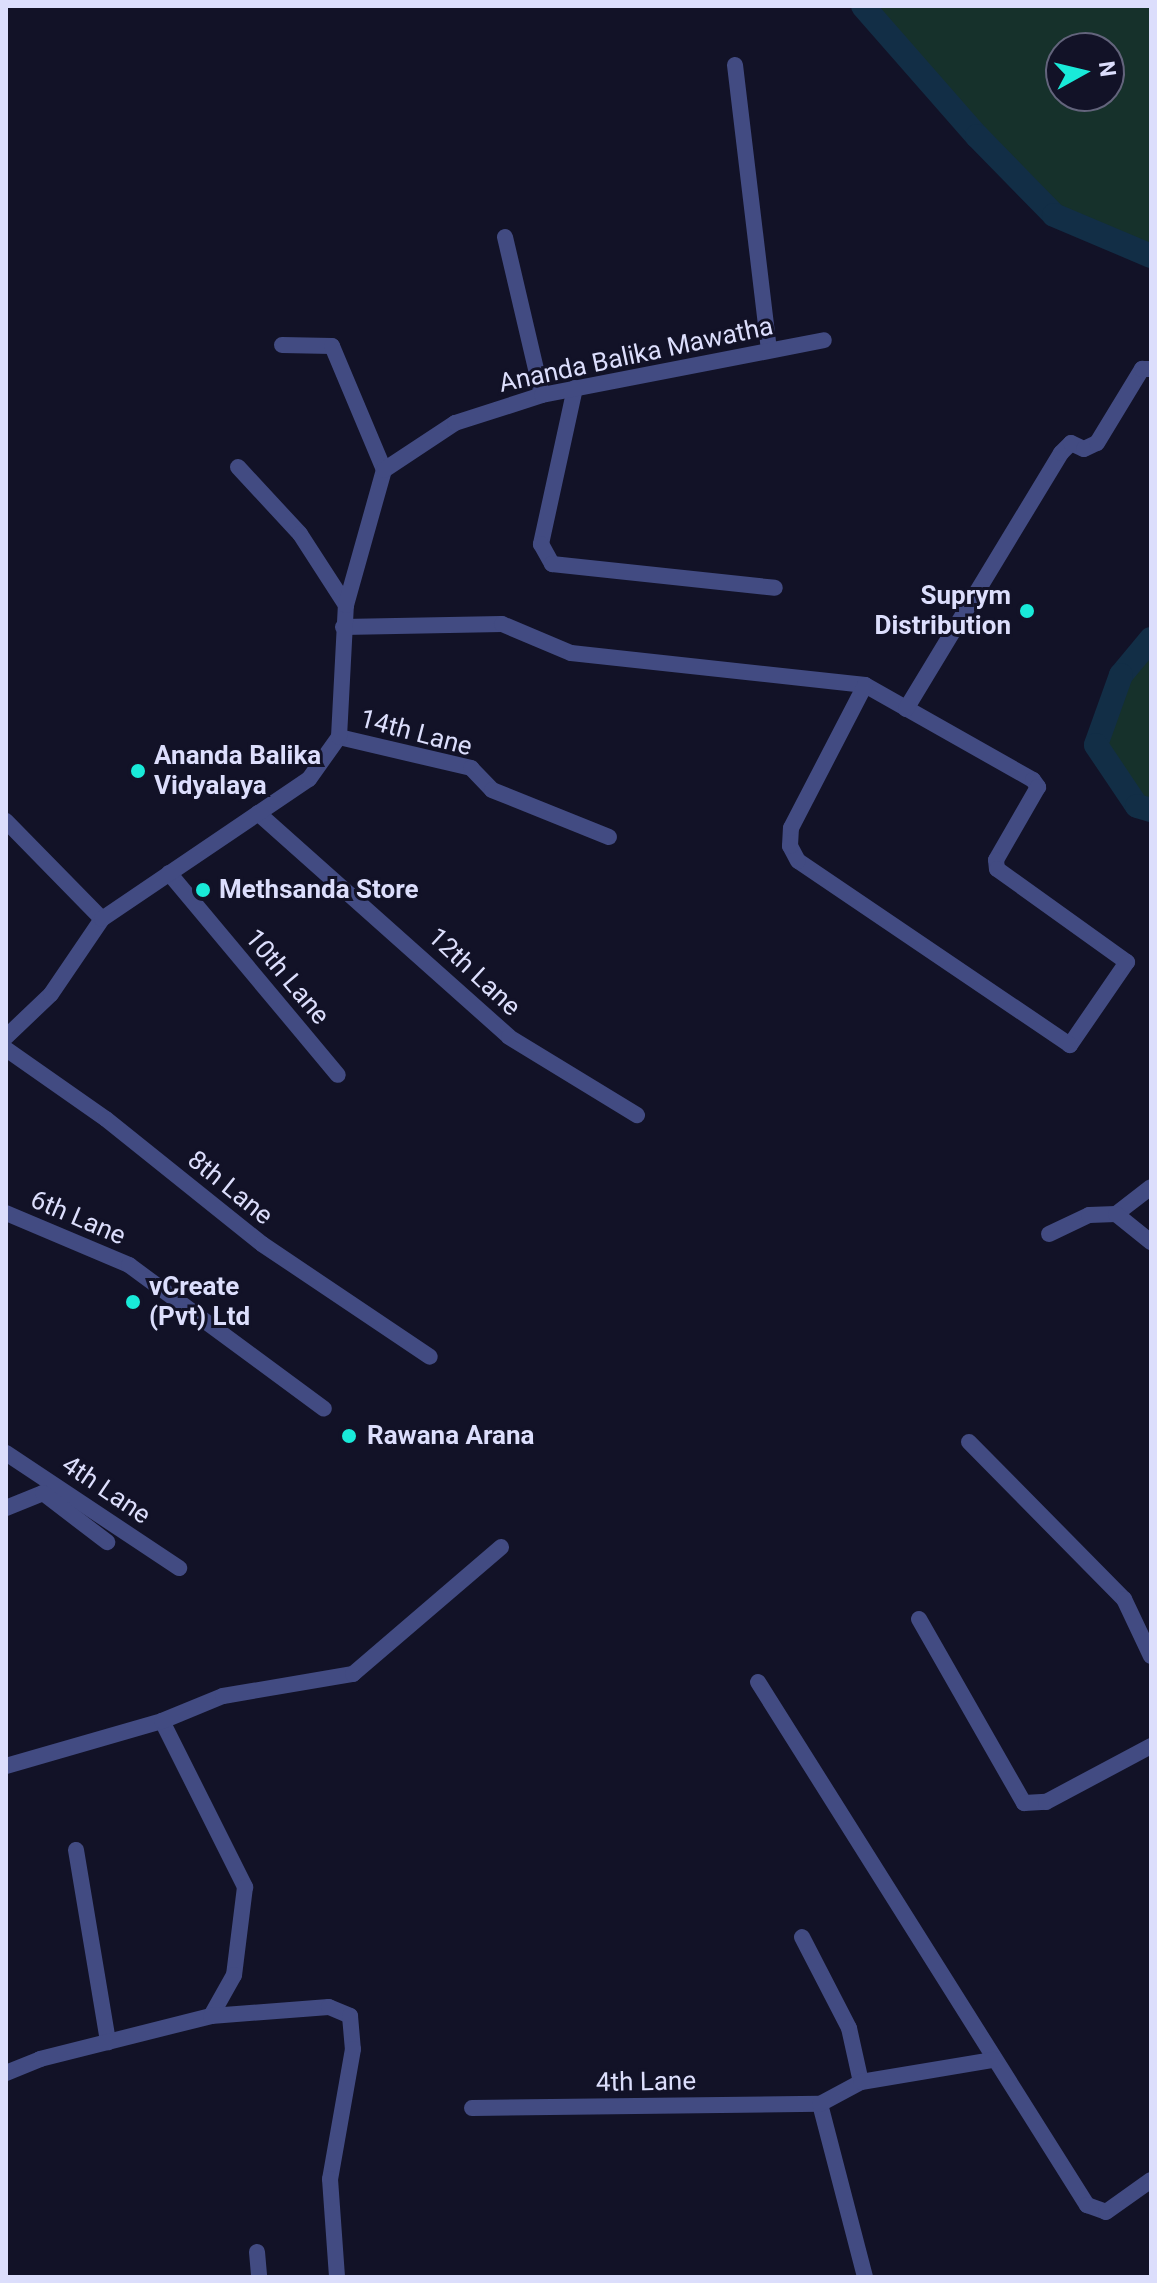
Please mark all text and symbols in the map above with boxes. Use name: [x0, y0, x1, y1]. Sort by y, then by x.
north arrow: [1045, 32, 1125, 112]
text: N: [1094, 59, 1121, 78]
street label: Ananda Balika Mawatha: [496, 311, 776, 399]
place label: Suprym Distribution: [875, 580, 1011, 642]
marker: Suprym Distribution: [1018, 602, 1036, 620]
street label: 14th Lane: [357, 703, 475, 763]
place label: Ananda Balika Vidyalaya: [154, 740, 321, 802]
marker: Ananda Balika Vidyalaya: [129, 762, 147, 780]
place label: Methsanda Store: [219, 874, 418, 906]
marker: Methsanda Store: [194, 881, 212, 899]
street label: 12th Lane: [421, 921, 527, 1023]
street label: 10th Lane: [238, 923, 336, 1031]
street label: 8th Lane: [181, 1144, 279, 1232]
street label: 6th Lane: [26, 1184, 130, 1252]
place label: vCreate (Pvt) Ltd: [149, 1271, 250, 1332]
marker: vCreate (Pvt) Ltd: [124, 1293, 142, 1311]
place label: Rawana Arana: [367, 1420, 534, 1452]
marker: Rawana Arana: [338, 1425, 360, 1447]
street label: 4th Lane: [56, 1449, 156, 1531]
street label: 4th Lane: [596, 2066, 696, 2098]

